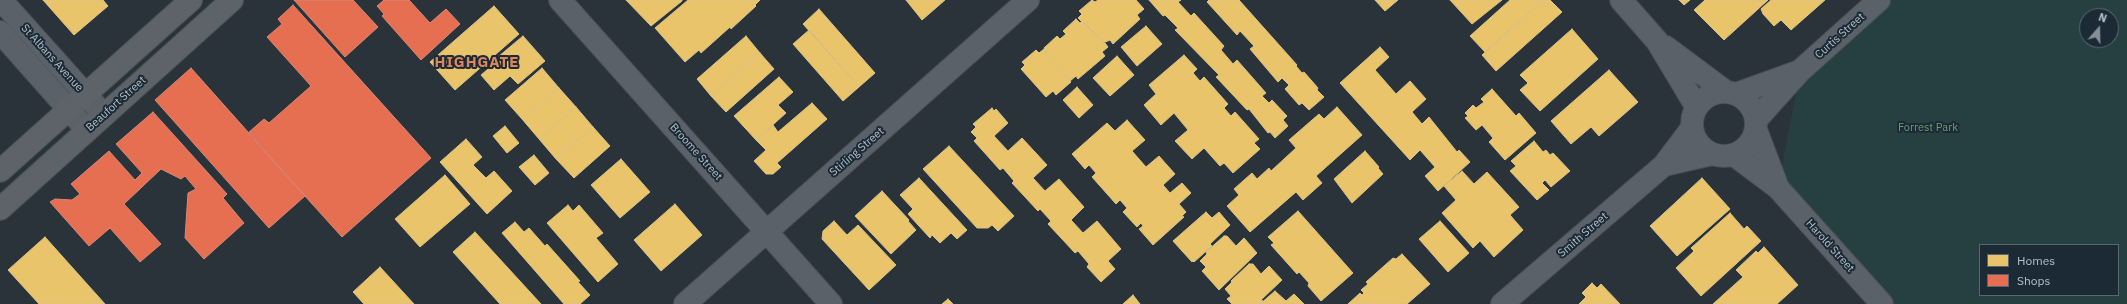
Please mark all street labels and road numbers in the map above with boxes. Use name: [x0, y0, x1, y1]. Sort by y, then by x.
street label: Curtis Street: [1813, 10, 1867, 62]
street label: St Albans Avenue: [18, 22, 86, 94]
street label: Beaufort Street: [83, 74, 149, 134]
street label: Broome Street: [667, 121, 725, 183]
street label: Stirling Street: [827, 125, 887, 179]
street label: Smith Street: [1555, 210, 1611, 260]
street label: Harold Street: [1803, 217, 1857, 275]

